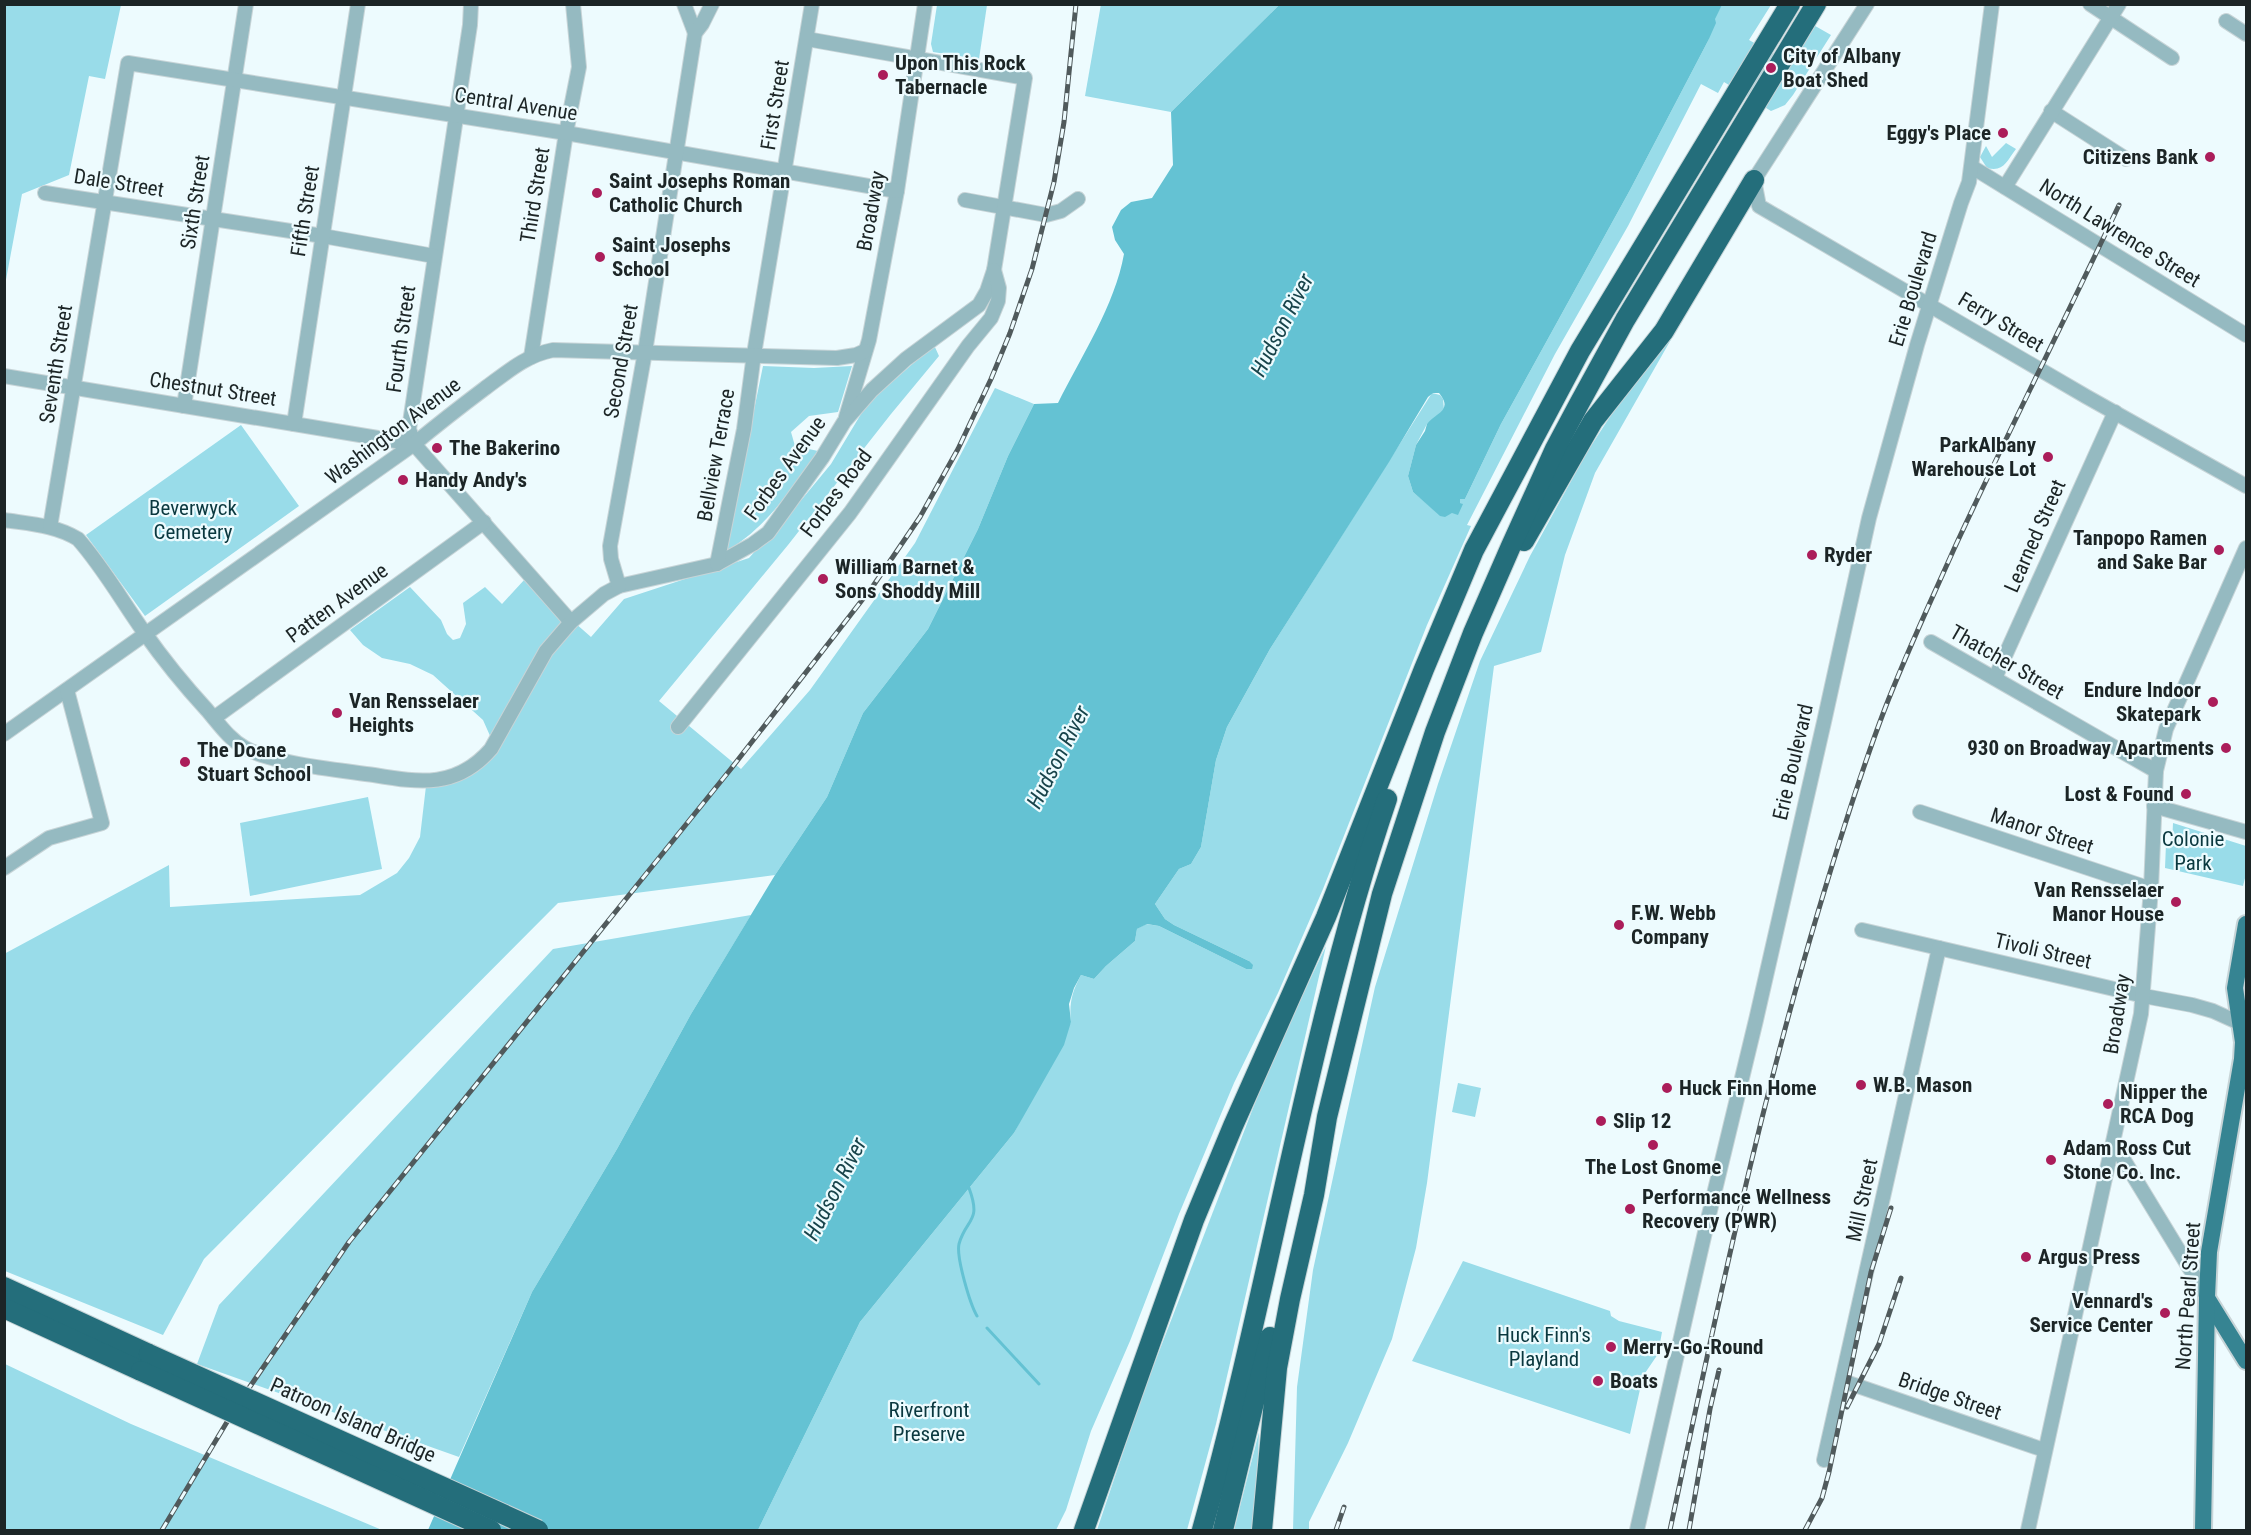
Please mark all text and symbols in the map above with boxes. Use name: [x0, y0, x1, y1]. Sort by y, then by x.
place label: City of Albany Boat Shed: [1783, 44, 1902, 92]
place label: Upon This Rock Tabernacle: [895, 51, 1027, 99]
street label: First Street: [756, 58, 794, 152]
marker: City of Albany Boat Shed: [1764, 61, 1778, 75]
marker: Upon This Rock Tabernacle: [876, 68, 890, 82]
street label: Central Avenue: [453, 82, 579, 126]
place label: Eggy's Place: [1887, 121, 1991, 145]
marker: Eggy's Place: [1996, 126, 2010, 140]
street label: Third Street: [516, 145, 554, 245]
place label: Citizens Bank: [2083, 145, 2199, 169]
marker: Citizens Bank: [2203, 150, 2217, 164]
street label: Sixth Street: [176, 153, 214, 251]
street label: Dale Street: [72, 164, 166, 202]
street label: Fifth Street: [286, 164, 324, 258]
place label: Saint Josephs Roman Catholic Church: [609, 169, 790, 217]
street label: Broadway: [852, 169, 890, 253]
street label: North Lawrence Street: [2035, 174, 2205, 292]
marker: Saint Josephs Roman Catholic Church: [590, 186, 604, 200]
street label: Erie Boulevard: [1884, 229, 1942, 349]
place label: Saint Josephs School: [612, 233, 731, 281]
marker: Saint Josephs School: [593, 250, 607, 264]
water label: Hudson River: [1246, 269, 1319, 380]
street label: Fourth Street: [382, 284, 420, 394]
street label: Ferry Street: [1954, 287, 2048, 357]
street label: Second Street: [599, 302, 643, 420]
street label: Seventh Street: [35, 303, 77, 425]
street label: Chestnut Street: [148, 367, 278, 411]
street label: Washington Avenue: [321, 372, 465, 490]
street label: Bellview Terrace: [693, 387, 740, 523]
street label: Forbes Avenue: [739, 412, 831, 524]
place label: ParkAlbany Warehouse Lot: [1911, 433, 2037, 481]
place label: The Bakerino: [449, 436, 560, 460]
marker: The Bakerino: [430, 441, 444, 455]
street label: Forbes Road: [795, 444, 877, 542]
marker: ParkAlbany Warehouse Lot: [2041, 450, 2055, 464]
place label: Handy Andy's: [415, 468, 527, 492]
marker: Handy Andy's: [396, 473, 410, 487]
street label: Learned Street: [1999, 476, 2071, 596]
park label: Beverwyck Cemetery: [149, 496, 237, 544]
place label: Tanpopo Ramen and Sake Bar: [2073, 526, 2207, 574]
place label: Ryder: [1824, 543, 1872, 567]
marker: Tanpopo Ramen and Sake Bar: [2212, 543, 2226, 557]
marker: Ryder: [1805, 548, 1819, 562]
place label: William Barnet & Sons Shoddy Mill: [835, 555, 980, 603]
street label: Patten Avenue: [282, 558, 392, 648]
marker: William Barnet & Sons Shoddy Mill: [816, 572, 830, 586]
street label: Thatcher Street: [1946, 620, 2068, 704]
place label: Endure Indoor Skatepark: [2084, 678, 2202, 726]
place label: Van Rensselaer Heights: [349, 689, 479, 737]
marker: Endure Indoor Skatepark: [2206, 695, 2220, 709]
water label: Hudson River: [1022, 701, 1095, 812]
street label: Erie Boulevard: [1768, 702, 1818, 822]
marker: Van Rensselaer Heights: [330, 706, 344, 720]
place label: 930 on Broadway Apartments: [1967, 736, 2214, 760]
place label: The Doane Stuart School: [197, 738, 311, 786]
marker: 930 on Broadway Apartments: [2219, 741, 2233, 755]
marker: The Doane Stuart School: [178, 755, 192, 769]
place label: Lost & Found: [2064, 782, 2174, 806]
marker: Lost & Found: [2179, 787, 2193, 801]
street label: Manor Street: [1987, 803, 2097, 859]
park label: Colonie Park: [2162, 827, 2224, 875]
place label: Van Rensselaer Manor House: [2034, 878, 2164, 926]
marker: Van Rensselaer Manor House: [2169, 895, 2183, 909]
place label: F.W. Webb Company: [1631, 901, 1716, 949]
marker: F.W. Webb Company: [1612, 918, 1626, 932]
street label: Tivoli Street: [1992, 928, 2094, 974]
street label: Broadway: [2099, 972, 2135, 1056]
place label: W.B. Mason: [1873, 1073, 1972, 1097]
place label: Huck Finn Home: [1679, 1076, 1817, 1100]
marker: W.B. Mason: [1854, 1078, 1868, 1092]
place label: Nipper the RCA Dog: [2120, 1080, 2208, 1128]
marker: Huck Finn Home: [1660, 1081, 1674, 1095]
marker: Nipper the RCA Dog: [2101, 1097, 2115, 1111]
place label: Slip 12: [1613, 1109, 1671, 1133]
marker: Slip 12: [1594, 1114, 1608, 1128]
water label: Hudson River: [799, 1133, 872, 1244]
place label: Adam Ross Cut Stone Co. Inc.: [2063, 1136, 2191, 1184]
marker: The Lost Gnome: [1646, 1138, 1660, 1152]
marker: Adam Ross Cut Stone Co. Inc.: [2044, 1153, 2058, 1167]
place label: The Lost Gnome: [1585, 1155, 1721, 1179]
street label: Mill Street: [1841, 1156, 1883, 1244]
place label: Performance Wellness Recovery (PWR): [1642, 1185, 1831, 1233]
marker: Performance Wellness Recovery (PWR): [1623, 1202, 1637, 1216]
street label: North Pearl Street: [2171, 1221, 2205, 1371]
place label: Argus Press: [2038, 1245, 2140, 1269]
marker: Argus Press: [2019, 1250, 2033, 1264]
place label: Vennard's Service Center: [2029, 1289, 2153, 1337]
marker: Vennard's Service Center: [2158, 1306, 2172, 1320]
park label: Huck Finn's Playland: [1497, 1323, 1591, 1371]
place label: Merry-Go-Round: [1623, 1335, 1763, 1359]
marker: Merry-Go-Round: [1604, 1340, 1618, 1354]
street label: Bridge Street: [1895, 1367, 2005, 1425]
place label: Boats: [1610, 1369, 1658, 1393]
street label: Patroon Island Bridge: [267, 1373, 440, 1467]
marker: Boats: [1591, 1374, 1605, 1388]
park label: Riverfront Preserve: [889, 1398, 969, 1446]

